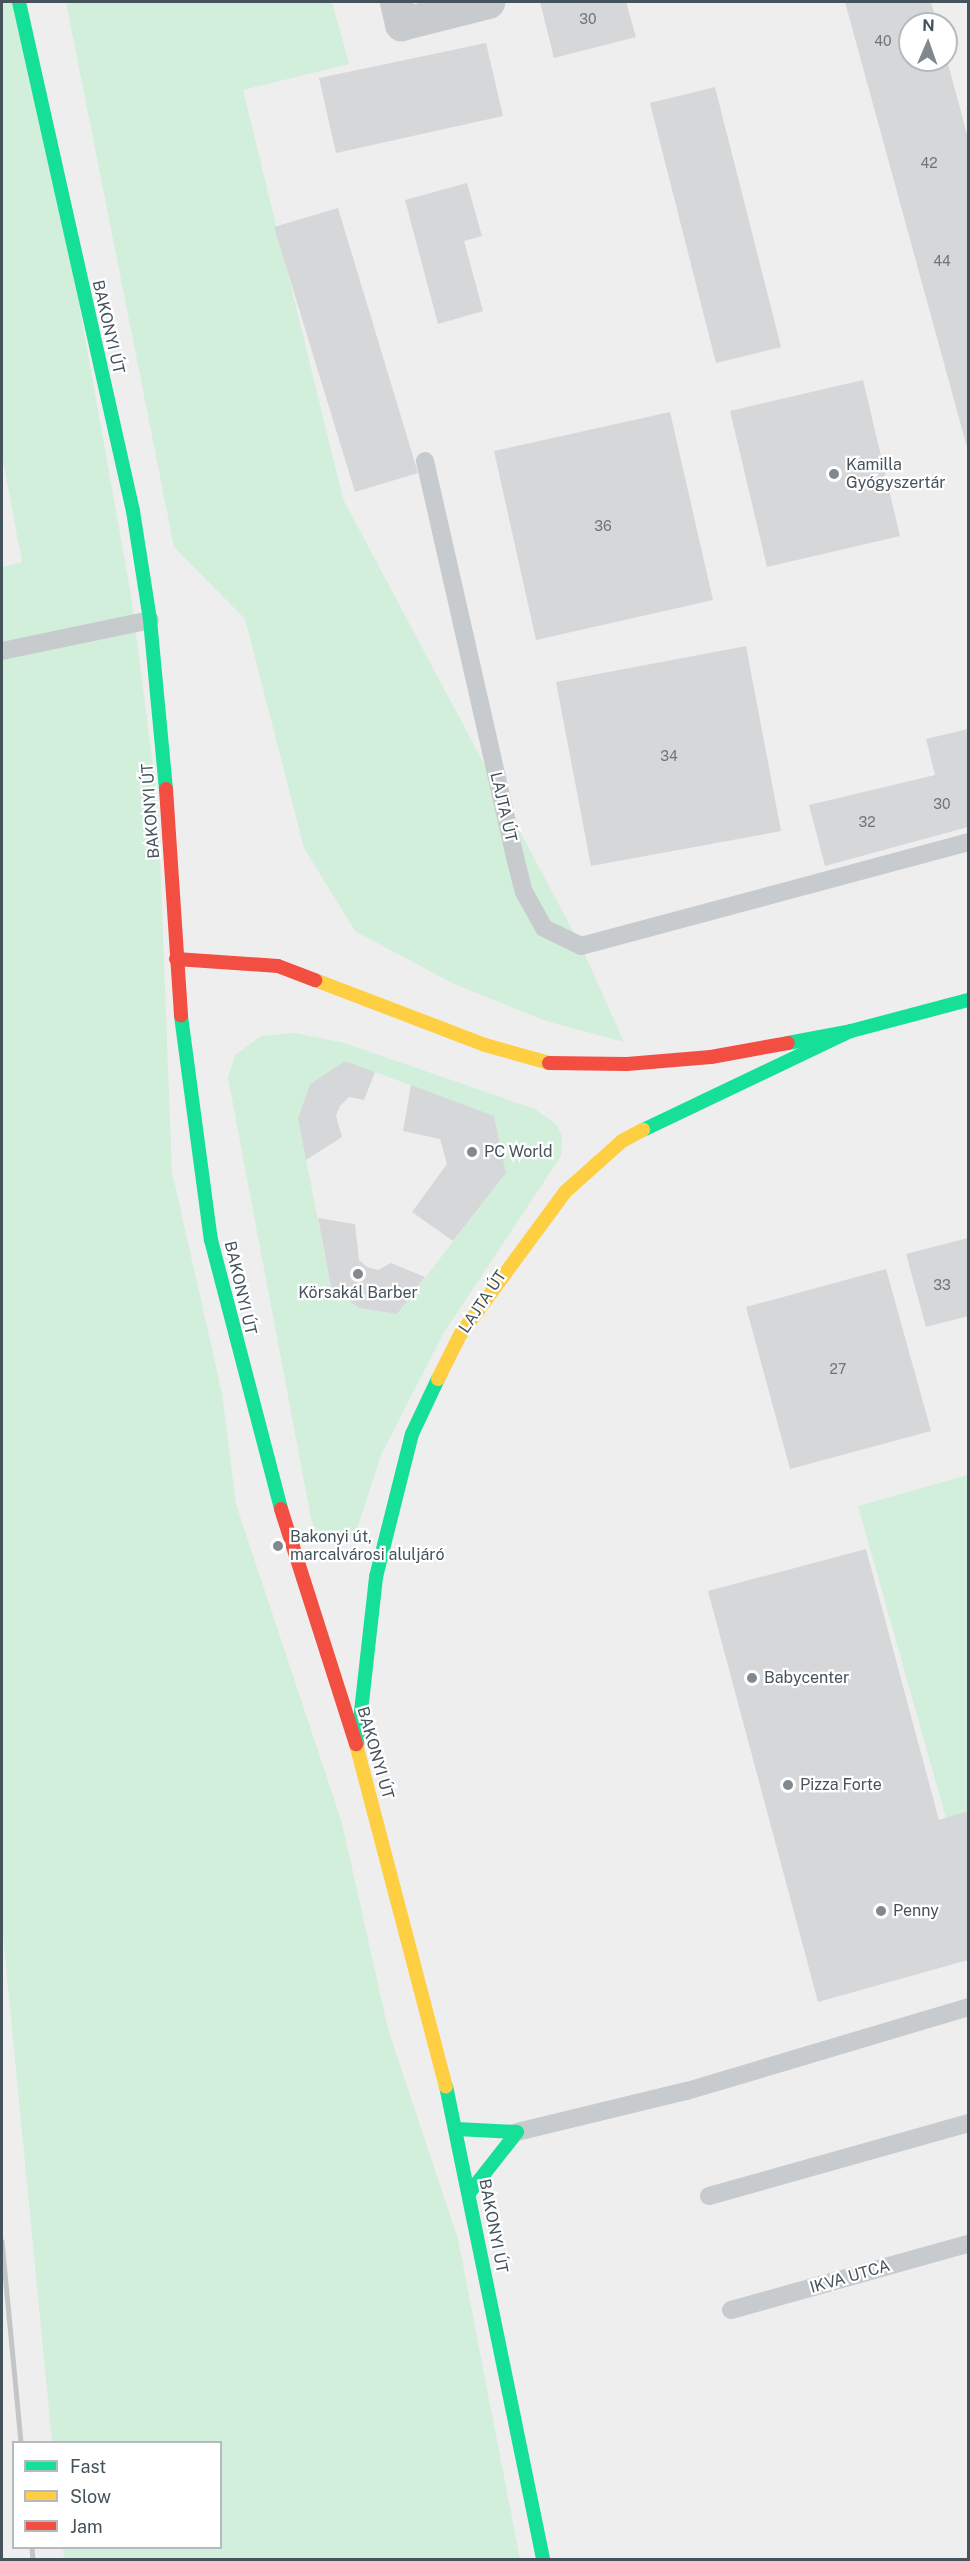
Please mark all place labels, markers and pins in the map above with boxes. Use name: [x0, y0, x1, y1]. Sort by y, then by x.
place label: Kamilla Gyógyszertár: [846, 455, 946, 493]
marker: Kamilla Gyógyszertár: [827, 467, 841, 481]
place label: PC World: [484, 1142, 553, 1162]
marker: PC World: [465, 1145, 479, 1159]
marker: Körsakál Barber: [351, 1267, 365, 1281]
place label: Körsakál Barber: [298, 1283, 418, 1303]
place label: Bakonyi út, marcalvárosi aluljáró: [290, 1527, 444, 1565]
marker: Bakonyi út, marcalvárosi aluljáró: [271, 1539, 285, 1553]
place label: Babycenter: [764, 1668, 849, 1688]
marker: Babycenter: [745, 1671, 759, 1685]
place label: Pizza Forte: [800, 1775, 882, 1795]
marker: Pizza Forte: [781, 1778, 795, 1792]
place label: Penny: [893, 1901, 939, 1921]
marker: Penny: [874, 1904, 888, 1918]

